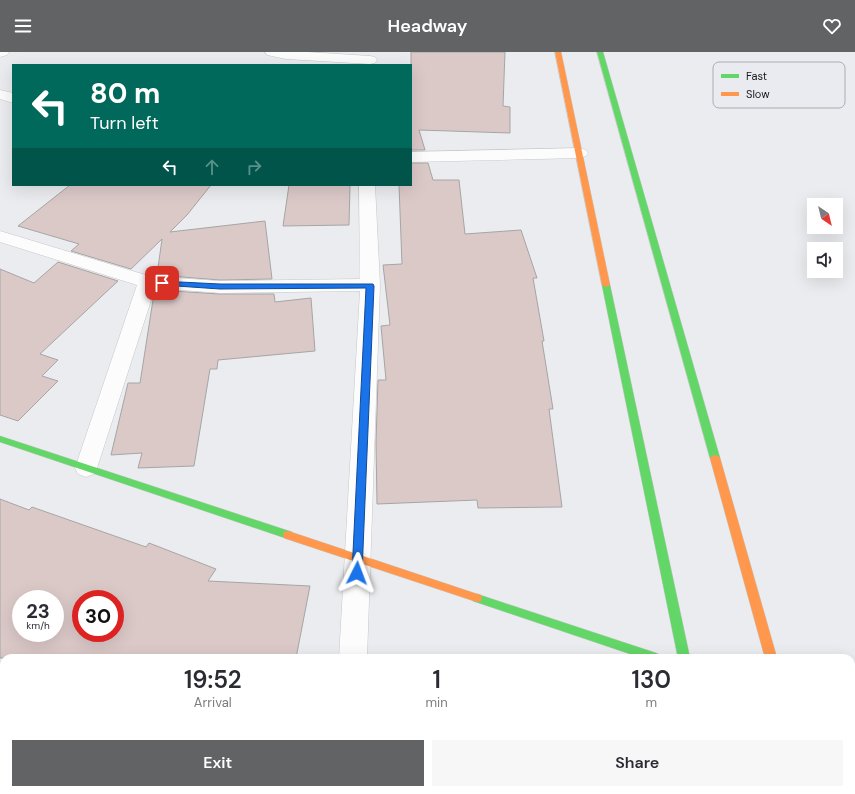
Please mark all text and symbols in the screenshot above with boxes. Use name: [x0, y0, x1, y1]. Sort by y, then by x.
text: Headway: [388, 14, 467, 38]
icon: menu: [12, 15, 34, 37]
icon: heart: [821, 15, 843, 37]
legend: [713, 62, 845, 108]
text: Fast: [746, 69, 767, 83]
text: 80 m: [90, 75, 160, 112]
icon: left: [24, 80, 76, 132]
text: Slow: [746, 87, 770, 101]
text: Turn left: [90, 111, 159, 135]
icon: left: [159, 156, 181, 178]
icon: ahead: [201, 156, 223, 178]
icon: right: [243, 156, 265, 178]
north arrow: [807, 198, 843, 234]
map controls: [807, 198, 843, 278]
button: sound: [807, 242, 843, 278]
pin: [145, 266, 179, 300]
icon: arrive: [151, 272, 173, 294]
position arrow: [336, 552, 378, 594]
speed limit sign: 30: [72, 590, 124, 642]
text: 23: [26, 598, 50, 624]
text: km/h: [26, 619, 50, 632]
text: 19:52: [184, 664, 242, 695]
text: 1: [432, 664, 441, 695]
text: 130: [632, 664, 671, 695]
text: Arrival: [194, 694, 232, 711]
text: min: [426, 694, 448, 711]
text: m: [646, 694, 657, 711]
button: Exit: [12, 740, 424, 786]
button: Share: [432, 740, 843, 786]

